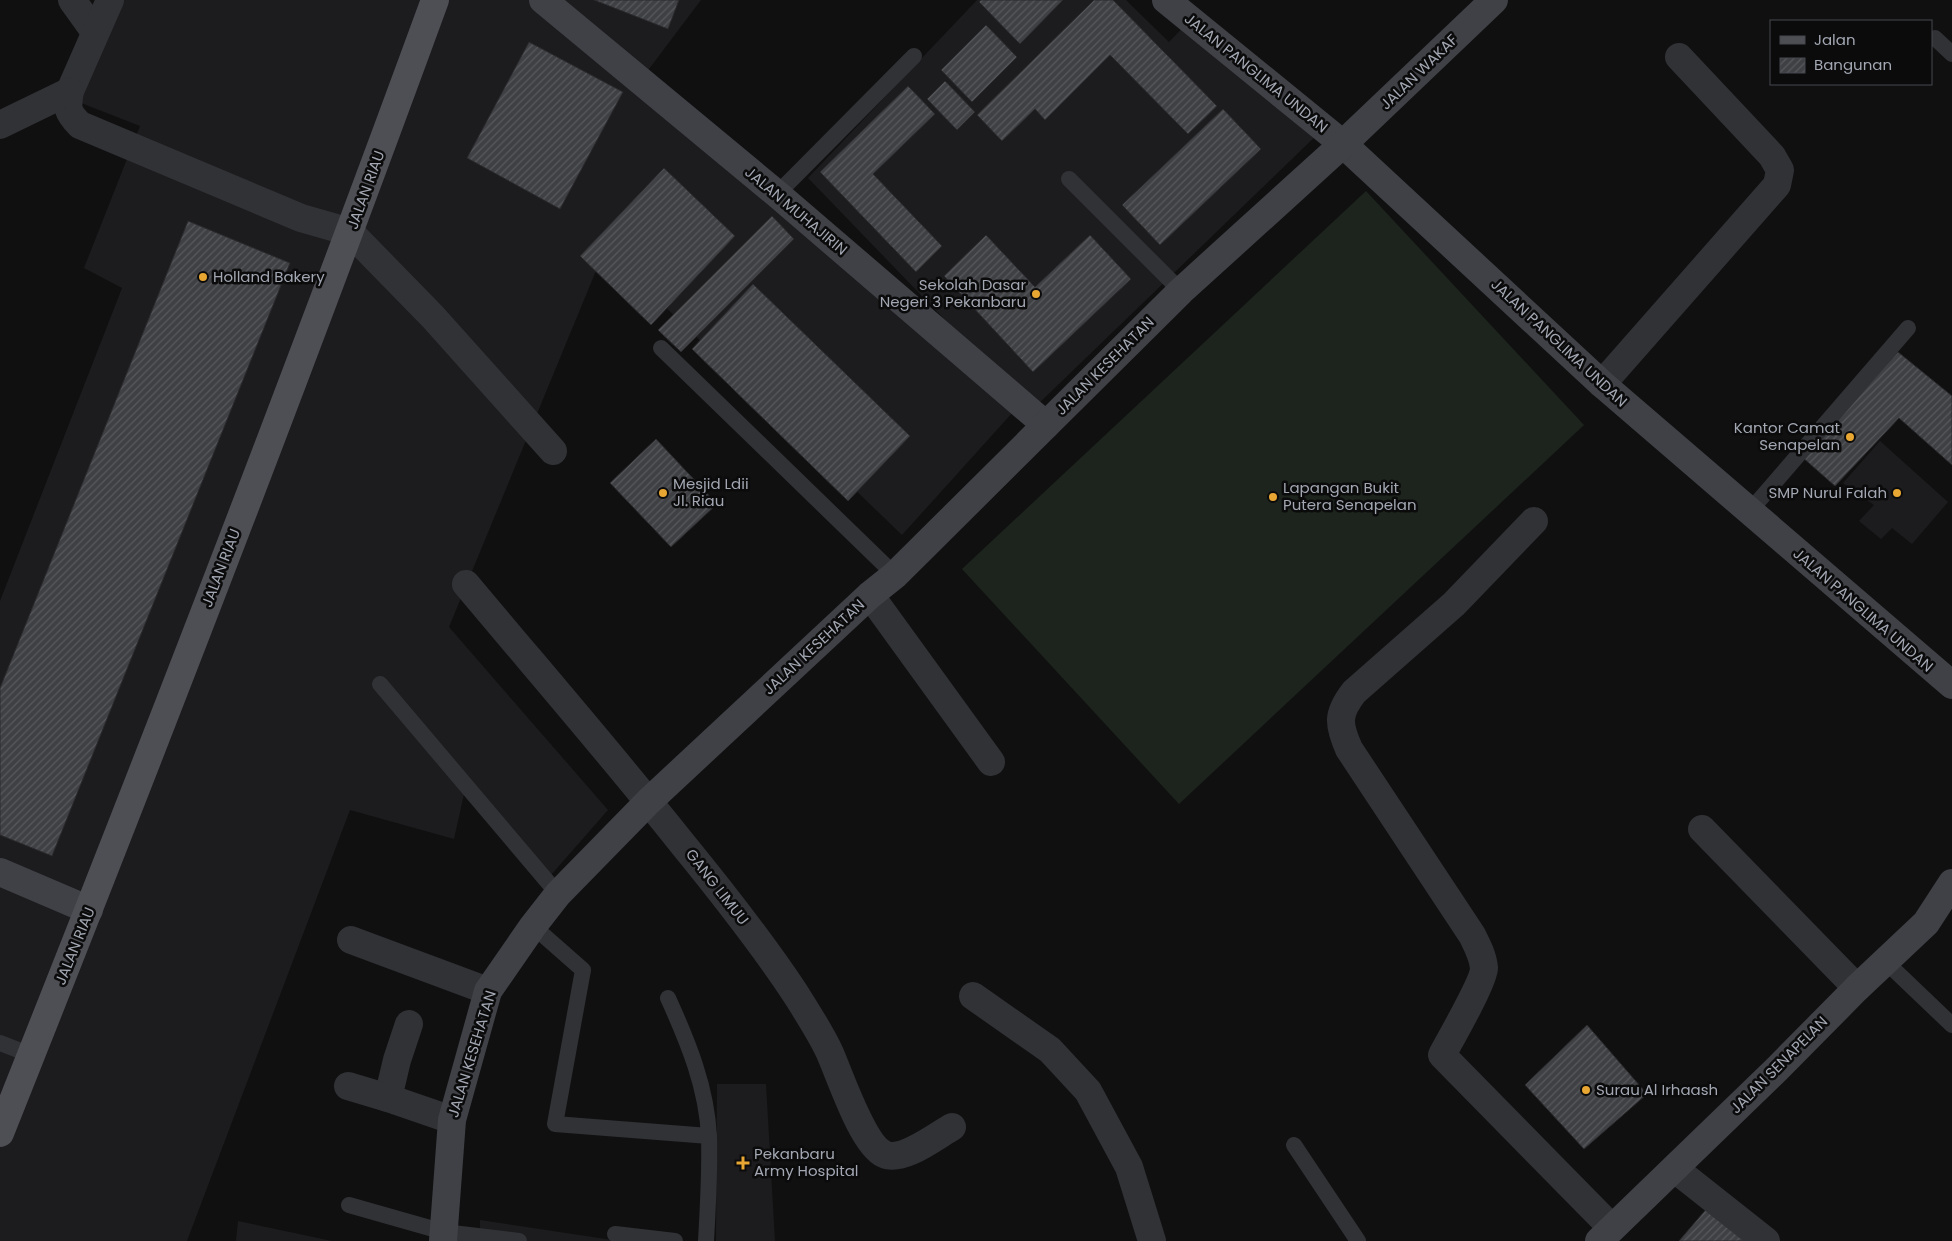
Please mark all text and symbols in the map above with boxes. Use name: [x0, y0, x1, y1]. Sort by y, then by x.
street label: JALAN PANGLIMA UNDAN: [1180, 8, 1333, 137]
legend: [1770, 20, 1932, 85]
street label: JALAN WAKAF: [1375, 29, 1462, 114]
text: Jalan: [1814, 29, 1856, 50]
text: Bangunan: [1814, 54, 1892, 75]
street label: JALAN RIAU: [342, 148, 389, 232]
street label: JALAN MUHAJIRIN: [741, 162, 852, 260]
place label: Holland Bakery: [213, 266, 325, 287]
marker: Holland Bakery: [197, 271, 209, 283]
place label: Sekolah Dasar Negeri 3 Pekanbaru: [880, 274, 1026, 312]
street label: JALAN PANGLIMA UNDAN: [1487, 274, 1632, 411]
marker: Sekolah Dasar Negeri 3 Pekanbaru: [1030, 288, 1042, 300]
street label: JALAN KESEHATAN: [1051, 312, 1159, 420]
place label: Kantor Camat Senapelan: [1734, 417, 1840, 455]
marker: Kantor Camat Senapelan: [1844, 431, 1856, 443]
place label: Mesjid Ldii Jl. Riau: [673, 473, 749, 511]
place label: Lapangan Bukit Putera Senapelan: [1283, 477, 1417, 515]
place label: SMP Nurul Falah: [1768, 482, 1887, 503]
marker: Mesjid Ldii Jl. Riau: [657, 487, 669, 499]
marker: SMP Nurul Falah: [1891, 487, 1903, 499]
marker: Lapangan Bukit Putera Senapelan: [1267, 491, 1279, 503]
street label: JALAN RIAU: [196, 526, 245, 610]
street label: JALAN PANGLIMA UNDAN: [1789, 543, 1938, 676]
street label: JALAN KESEHATAN: [758, 594, 869, 699]
street label: GANG LIMUU: [681, 844, 754, 929]
street label: JALAN RIAU: [49, 904, 100, 988]
street label: JALAN KESEHATAN: [442, 988, 501, 1120]
street label: JALAN SENAPELAN: [1725, 1011, 1832, 1118]
place label: Surau Al Irhaash: [1596, 1079, 1718, 1100]
marker: Surau Al Irhaash: [1580, 1084, 1592, 1096]
place label: Pekanbaru Army Hospital: [754, 1143, 859, 1181]
marker: Pekanbaru Army Hospital: [736, 1156, 750, 1170]

